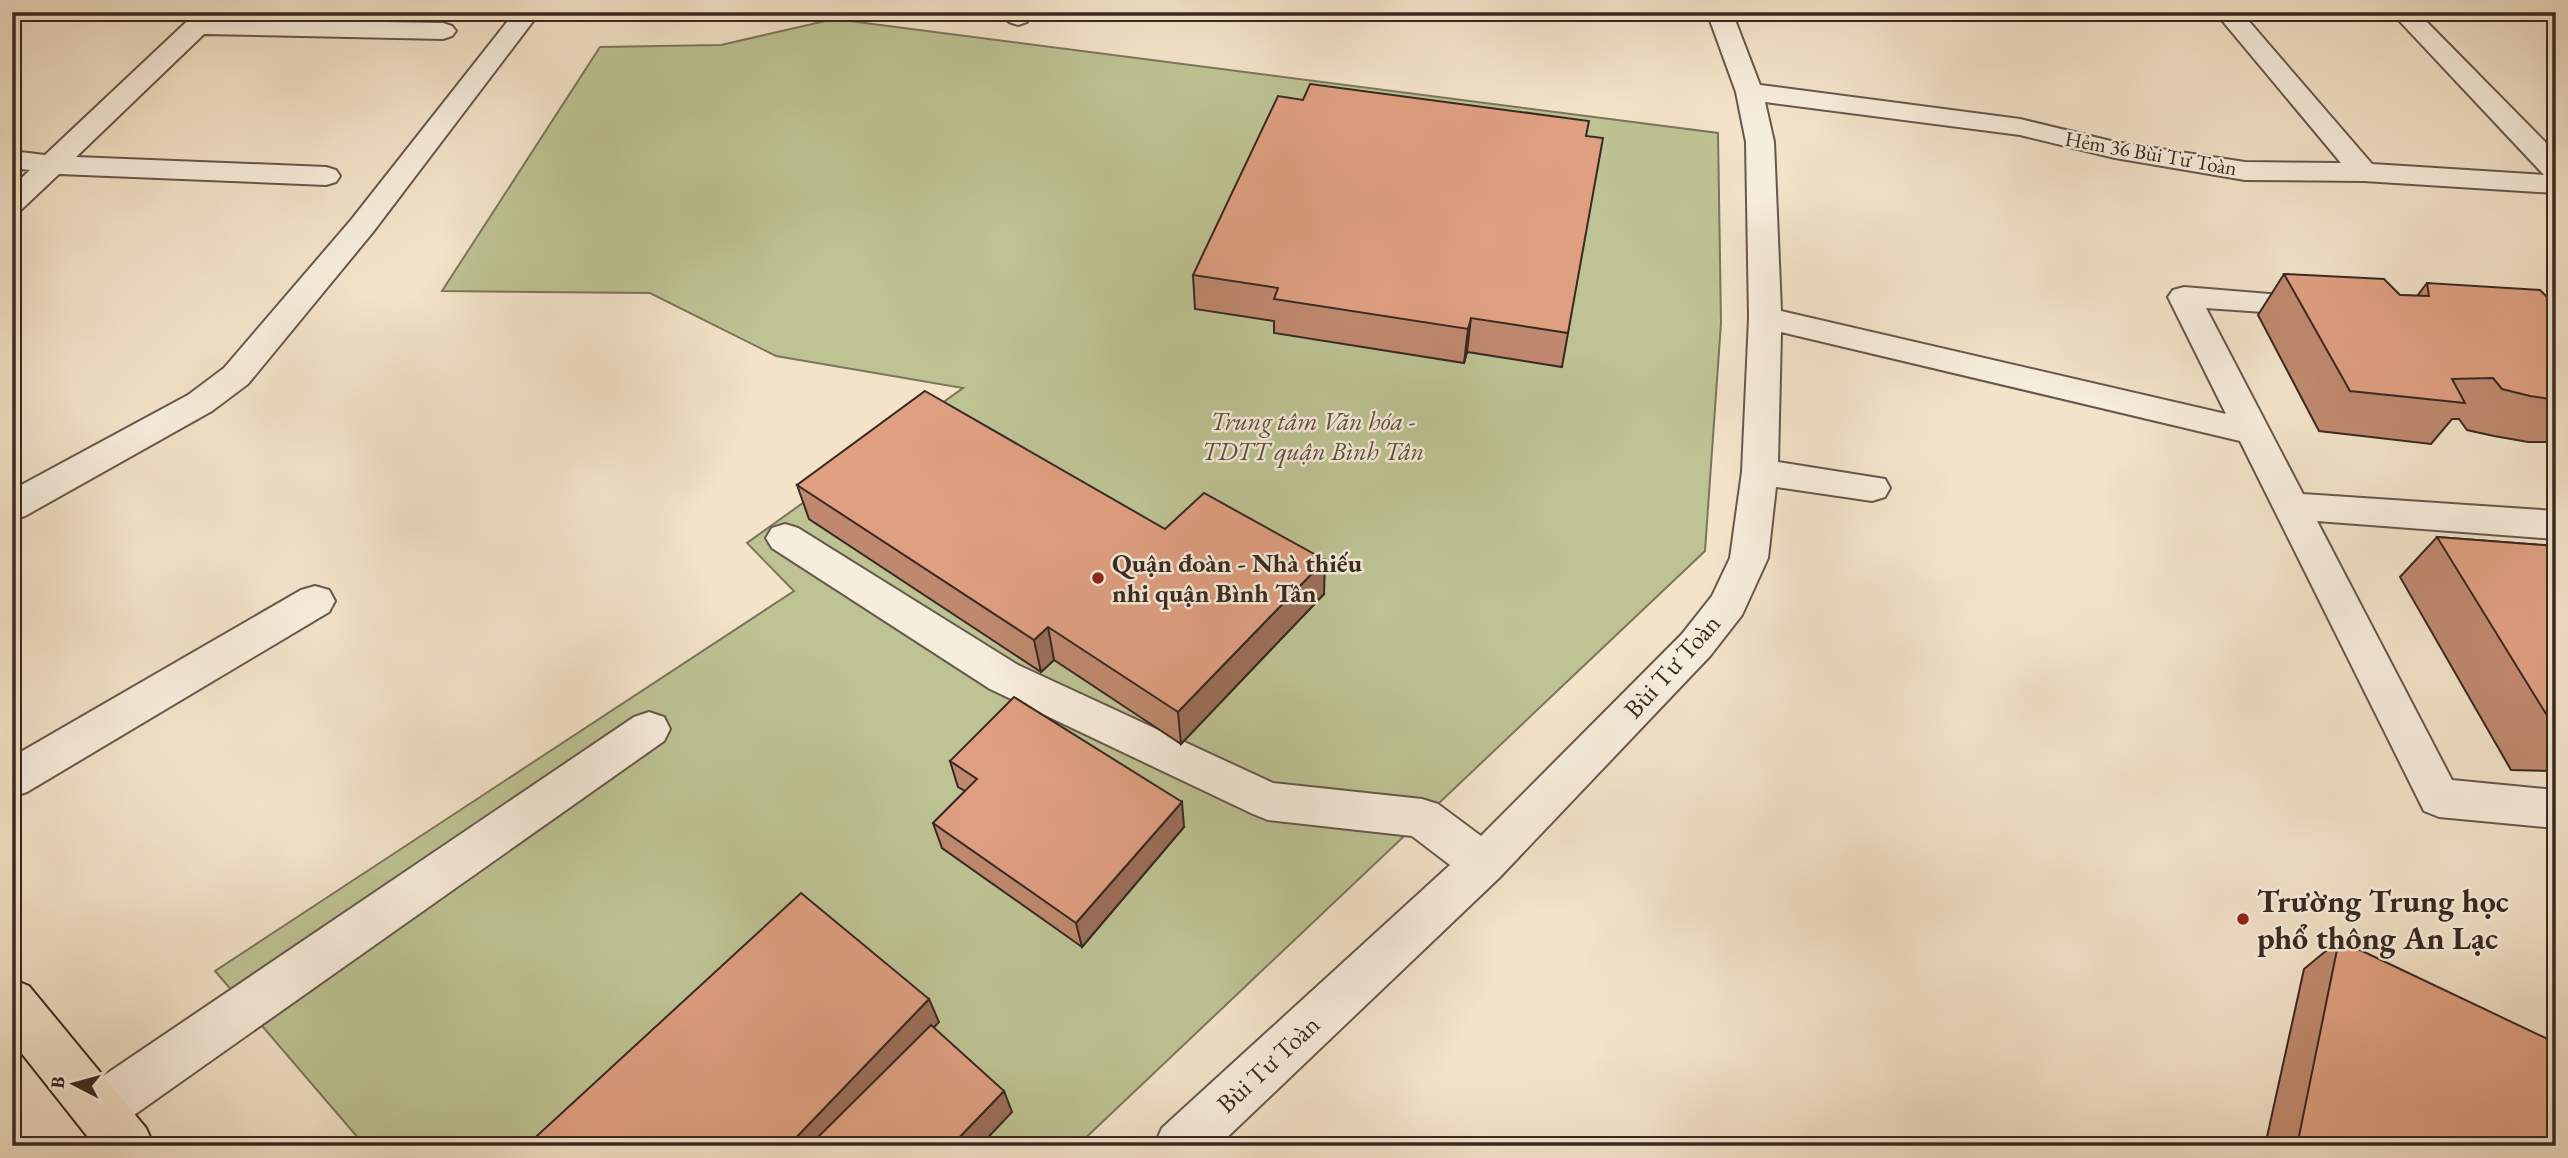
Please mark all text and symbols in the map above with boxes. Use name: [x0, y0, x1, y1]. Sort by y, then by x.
street label: Hẻm 36 Bùi Tư Toàn: [2063, 125, 2239, 181]
park label: Trung tâm Văn hóa - TDTT quận Bình Tân: [1202, 404, 1424, 469]
place label: Quận đoàn - Nhà thiếu nhi quận Bình Tân: [1112, 546, 1363, 610]
marker: Quận đoàn - Nhà thiếu nhi quận Bình Tân: [1090, 570, 1106, 586]
street label: Bùi Tư Toàn: [1616, 607, 1728, 725]
place label: Trường Trung học phổ thông An Lạc: [2257, 880, 2509, 959]
marker: Trường Trung học phổ thông An Lạc: [2235, 911, 2251, 927]
street label: Bùi Tư Toàn: [1209, 1007, 1327, 1120]
north arrow: [38, 1050, 108, 1120]
text: B: [45, 1075, 71, 1090]

